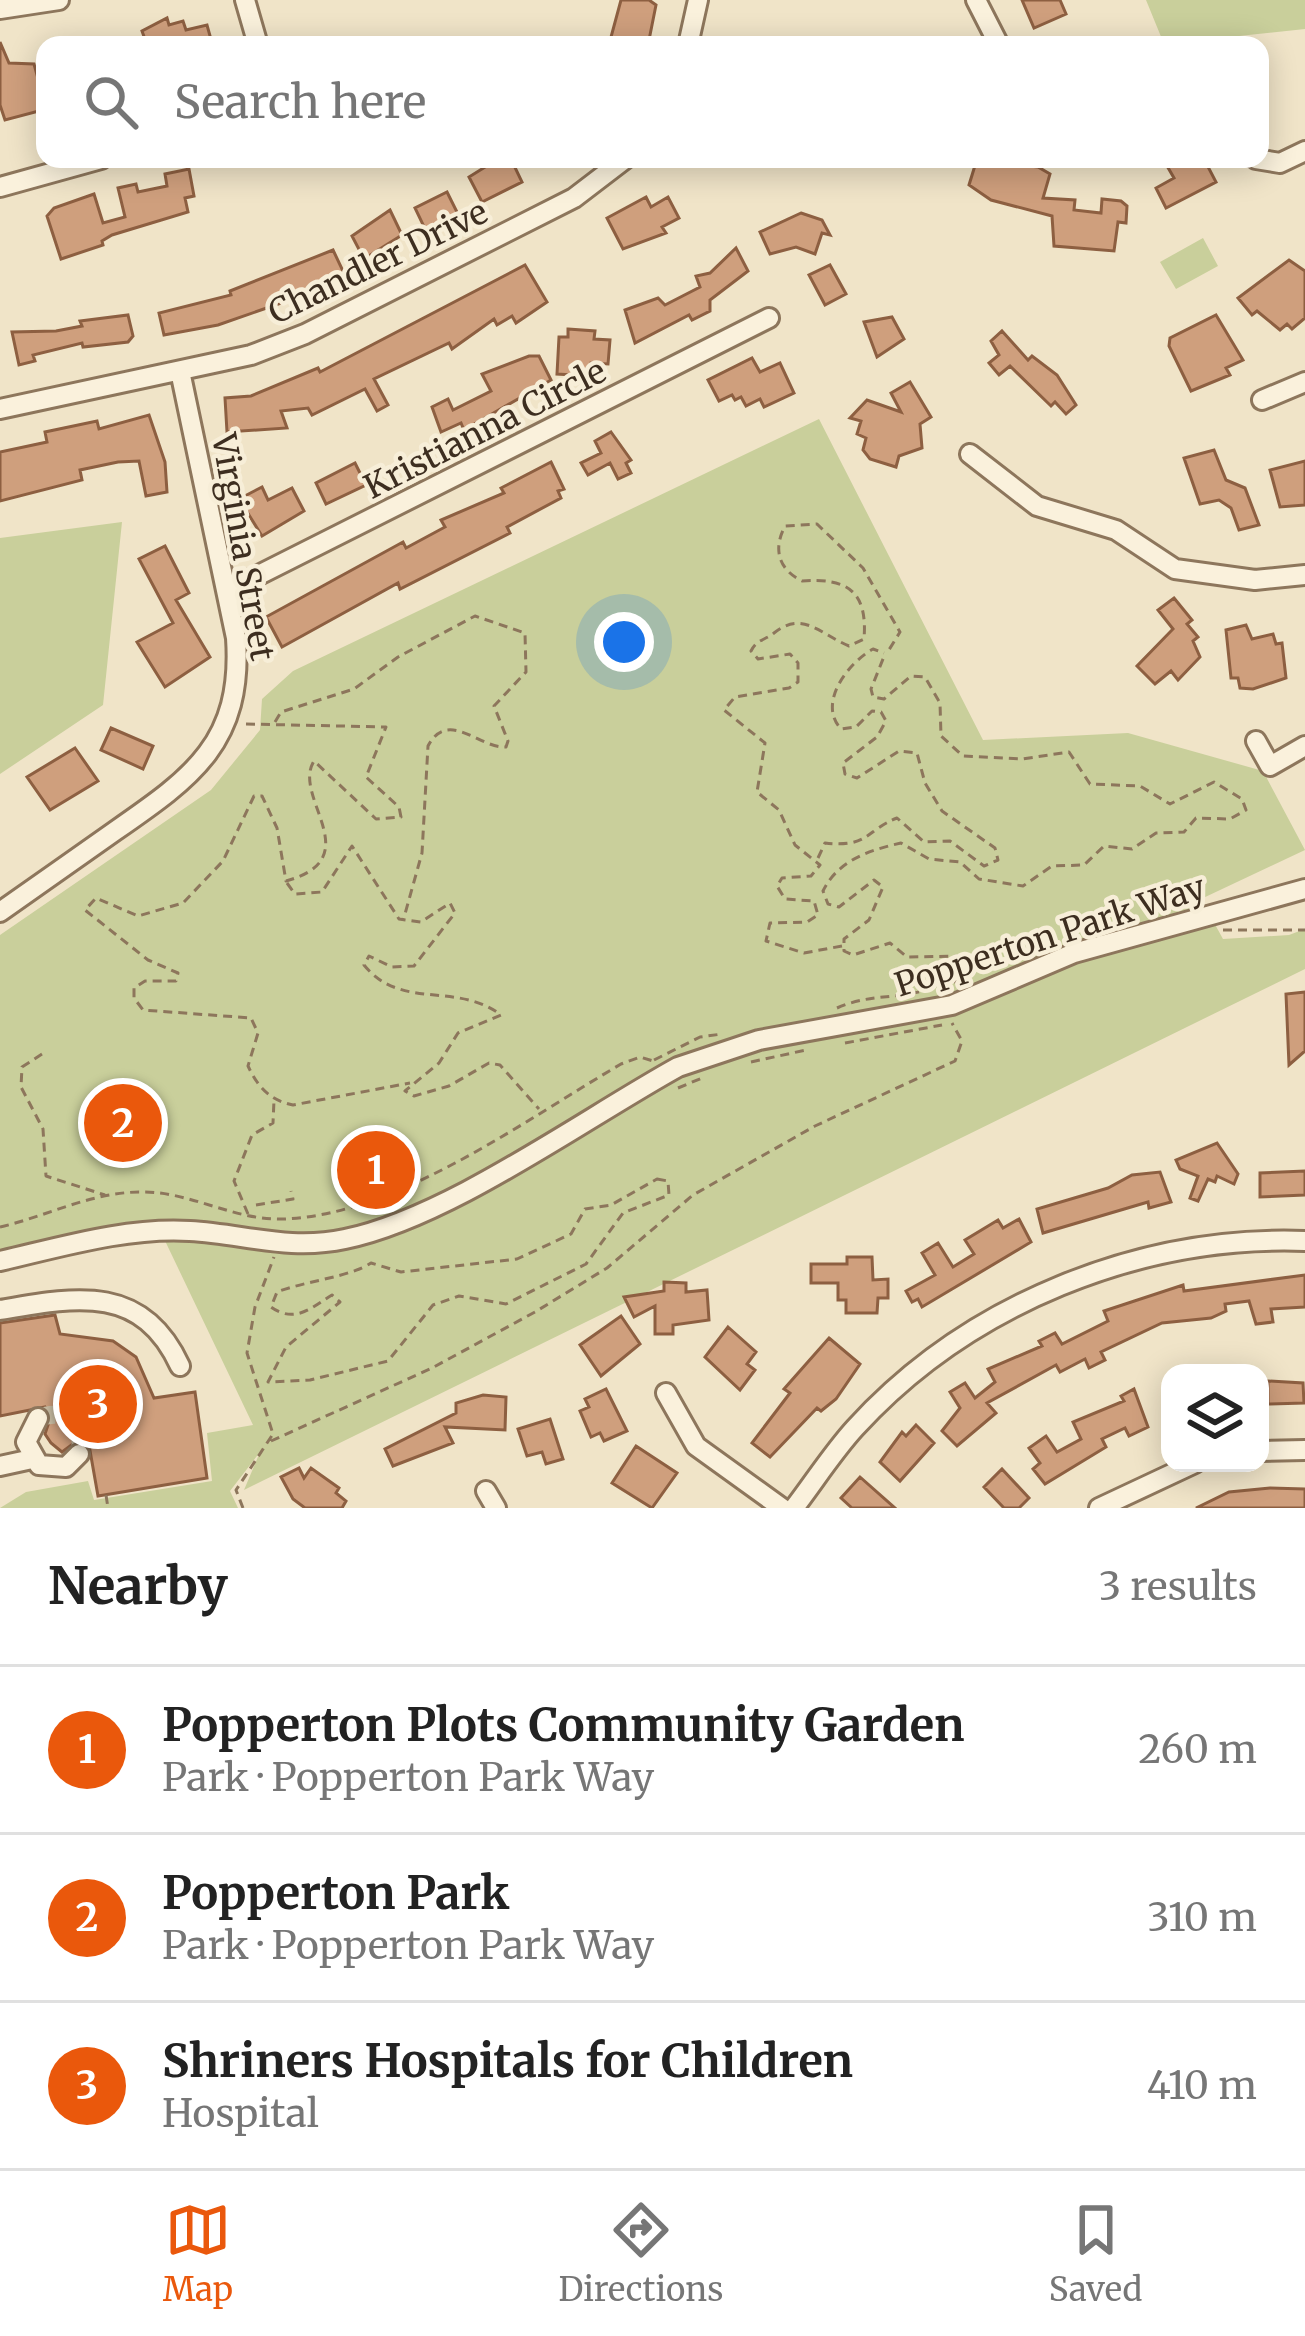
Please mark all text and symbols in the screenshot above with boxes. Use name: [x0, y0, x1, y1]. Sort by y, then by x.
search box: [36, 36, 1269, 168]
icon: search: [78, 69, 144, 135]
text: Search here: [174, 74, 426, 130]
street label: Chandler Drive: [262, 191, 494, 333]
street label: Kristianna Circle: [357, 350, 613, 508]
street label: Virginia Street: [203, 429, 283, 664]
your location: [594, 612, 654, 672]
street label: Popperton Park Way: [890, 866, 1211, 1006]
pin: 2: [84, 1078, 162, 1168]
pin: 1: [337, 1125, 415, 1215]
pin: 3: [59, 1359, 137, 1449]
map controls: [1161, 1364, 1269, 1472]
button: layers: [1161, 1364, 1269, 1472]
text: Nearby: [48, 1554, 228, 1618]
text: 3 results: [1099, 1562, 1257, 1611]
text: Popperton Plots Community Garden: [162, 1697, 965, 1753]
text: 1: [78, 1725, 96, 1774]
text: 260 m: [1138, 1725, 1257, 1774]
text: Park · Popperton Park Way: [162, 1753, 654, 1802]
text: Popperton Park: [162, 1865, 509, 1921]
text: 2: [76, 1893, 98, 1942]
text: 310 m: [1147, 1893, 1257, 1942]
text: Park · Popperton Park Way: [162, 1921, 654, 1970]
text: Shriners Hospitals for Children: [162, 2033, 853, 2089]
text: 3: [76, 2061, 98, 2110]
text: 410 m: [1147, 2061, 1257, 2110]
text: Hospital: [162, 2089, 319, 2138]
tab: Map: [163, 2197, 233, 2310]
tab: Directions: [558, 2197, 723, 2310]
tab: Saved: [1049, 2197, 1142, 2310]

